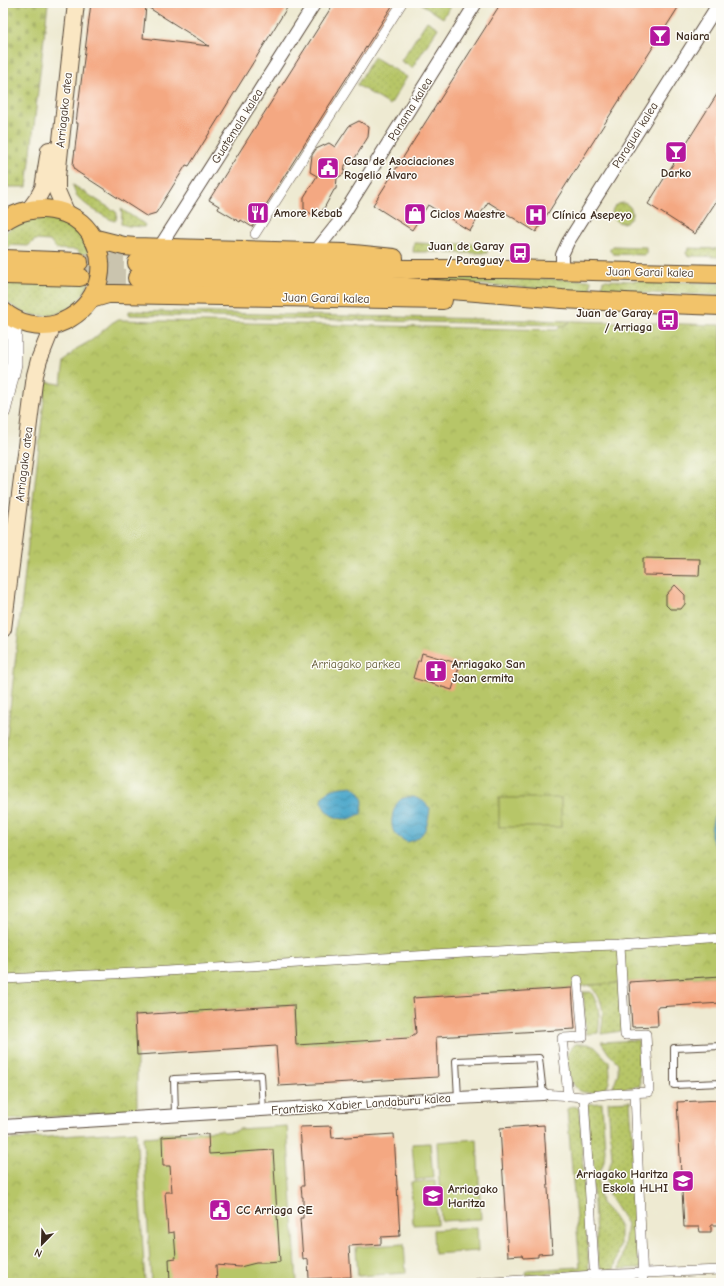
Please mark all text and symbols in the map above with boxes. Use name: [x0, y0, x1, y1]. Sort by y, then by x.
bar icon: Naiara: [647, 23, 673, 49]
place label: Naiara: [676, 29, 710, 43]
street label: Arriagako atea: [53, 72, 75, 148]
street label: Panama kalea: [385, 75, 435, 143]
street label: Guatemala kalea: [208, 86, 266, 166]
street label: Paraguai kalea: [609, 99, 661, 171]
bar icon: Darko: [663, 139, 689, 165]
place label: Casa de Asociaciones Rogelio Álvaro: [344, 154, 454, 182]
public building icon: Casa de Asociaciones Rogelio Álvaro: [315, 155, 341, 181]
place label: Darko: [661, 166, 691, 180]
restaurant icon: Amore Kebab: [245, 200, 271, 226]
shop icon: Ciclos Maestre: [402, 201, 428, 227]
hospital icon: Clínica Asepeyo: [523, 202, 549, 228]
place label: Amore Kebab: [274, 206, 342, 220]
place label: Ciclos Maestre: [430, 207, 505, 221]
place label: Clínica Asepeyo: [552, 208, 632, 222]
place label: Juan de Garay / Paraguay: [428, 239, 505, 267]
bus stop icon: Juan de Garay / Paraguay: [507, 240, 533, 266]
street label: Juan Garai kalea: [606, 264, 694, 280]
street label: Juan Garai kalea: [282, 290, 370, 306]
place label: Juan de Garay / Arriaga: [576, 306, 652, 334]
bus stop icon: Juan de Garay / Arriaga: [655, 307, 681, 333]
street label: Arriagako atea: [12, 426, 36, 502]
park label: Arriagako parkea: [312, 657, 400, 671]
place label: Arriagako San Joan ermita: [452, 657, 525, 685]
church icon: Arriagako San Joan ermita: [423, 658, 449, 684]
street label: Frantzisko Xabier Landaburu kalea: [271, 1091, 451, 1117]
place label: Arriagako Haritza Eskola HLHI: [576, 1167, 668, 1195]
school or university icon: Arriagako Haritza Eskola HLHI: [670, 1168, 696, 1194]
place label: Arriagako Haritza: [448, 1182, 498, 1210]
school or university icon: Arriagako Haritza: [420, 1183, 446, 1209]
public building icon: CC Arriaga GE: [207, 1197, 233, 1223]
place label: CC Arriaga GE: [236, 1203, 313, 1217]
north arrow: [22, 1224, 62, 1264]
text: N: [32, 1245, 44, 1260]

